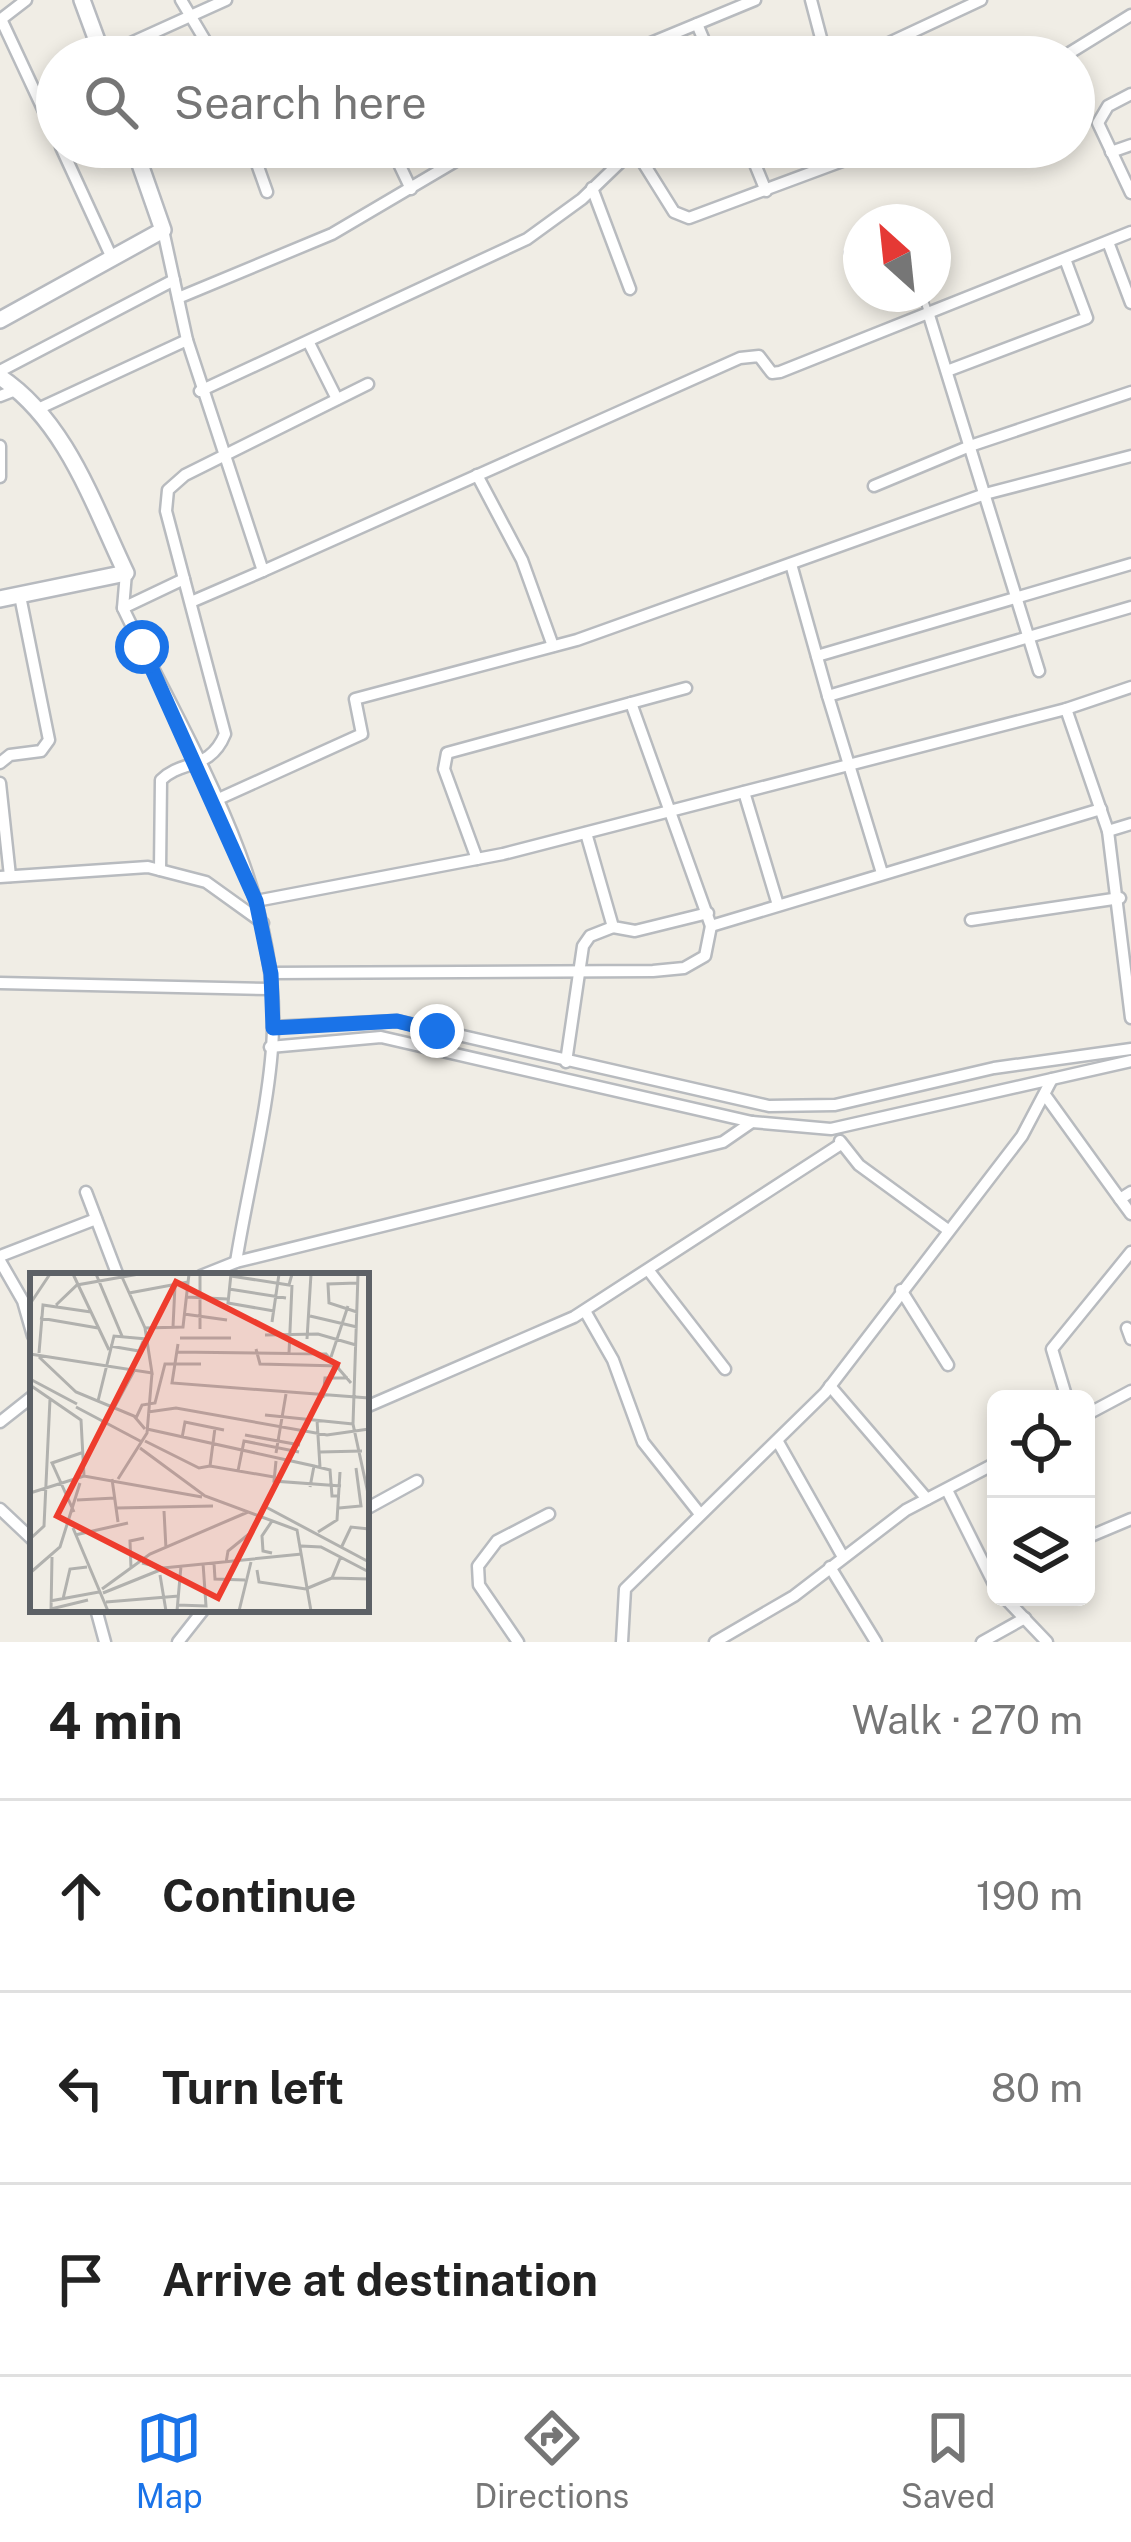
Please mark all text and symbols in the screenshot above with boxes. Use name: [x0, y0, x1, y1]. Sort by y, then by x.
search box: [36, 36, 1095, 168]
icon: search: [78, 69, 144, 135]
text: Search here: [174, 76, 427, 129]
north arrow: [843, 204, 951, 312]
route start: [115, 620, 169, 674]
route end: [410, 1004, 464, 1058]
inset map: [30, 1273, 369, 1612]
map controls: [987, 1390, 1095, 1606]
button: locate: [987, 1390, 1095, 1498]
button: layers: [987, 1498, 1095, 1606]
text: 4 min: [48, 1691, 183, 1750]
text: Walk · 270 m: [852, 1697, 1083, 1743]
icon: ahead: [48, 1863, 114, 1929]
text: Continue: [162, 1869, 356, 1922]
text: 190 m: [976, 1873, 1083, 1919]
icon: left: [48, 2055, 114, 2121]
text: Turn left: [162, 2061, 344, 2114]
text: 80 m: [991, 2065, 1083, 2111]
icon: arrive: [48, 2247, 114, 2313]
text: Arrive at destination: [162, 2253, 598, 2306]
tab: Map: [136, 2405, 203, 2515]
tab: Directions: [474, 2405, 629, 2515]
tab: Saved: [901, 2405, 995, 2515]

